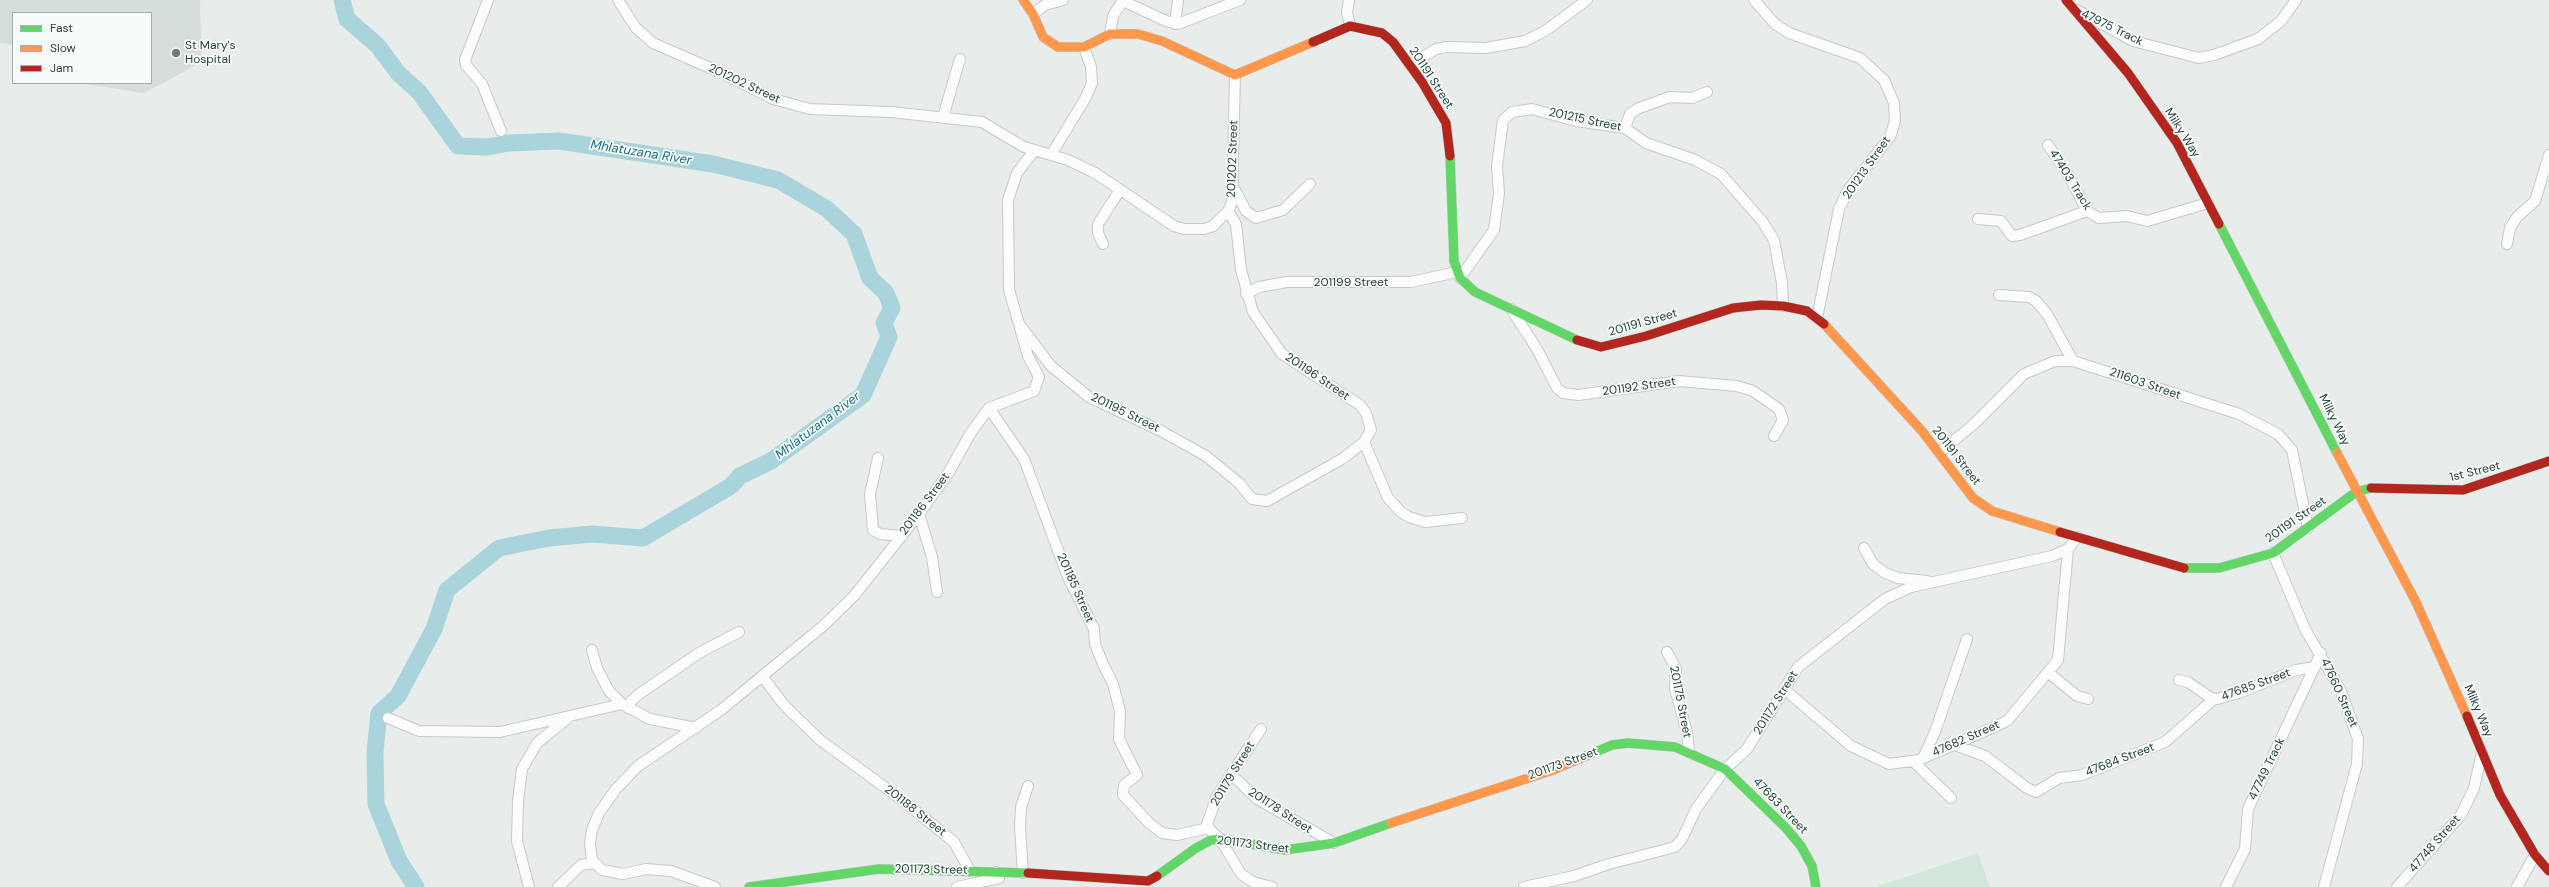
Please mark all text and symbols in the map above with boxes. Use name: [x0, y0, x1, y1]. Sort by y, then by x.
street label: 47975 Track: [2079, 7, 2145, 49]
legend: [12, 12, 152, 84]
text: Fast: [50, 20, 73, 36]
place label: St Mary's Hospital: [185, 39, 236, 67]
text: Slow: [50, 40, 76, 56]
street label: 201191 Street: [1406, 44, 1456, 112]
marker: St Mary's Hospital: [170, 47, 182, 59]
text: Jam: [50, 60, 73, 76]
street label: 201202 Street: [706, 61, 782, 107]
street label: 201215 Street: [1547, 105, 1623, 135]
street label: Milky Way: [2161, 106, 2203, 160]
street label: 201202 Street: [1224, 120, 1242, 198]
street label: 201213 Street: [1840, 134, 1894, 202]
water label: Mhlatuzana River: [589, 137, 693, 169]
street label: 47403 Track: [2046, 147, 2094, 213]
street label: 201199 Street: [1314, 276, 1388, 290]
street label: 201191 Street: [1607, 306, 1679, 340]
street label: 201196 Street: [1282, 350, 1352, 404]
street label: 211603 Street: [2107, 365, 2183, 403]
street label: 201192 Street: [1601, 375, 1677, 399]
water label: Mhlatuzana River: [772, 389, 864, 463]
street label: 201195 Street: [1088, 390, 1162, 436]
street label: Milky Way: [2315, 392, 2353, 448]
street label: 201191 Street: [1929, 424, 1983, 488]
street label: 1st Street: [2448, 459, 2502, 485]
street label: 201186 Street: [897, 470, 953, 538]
street label: 201191 Street: [2263, 494, 2329, 546]
street label: 201185 Street: [1053, 551, 1097, 625]
street label: 47660 Street: [2317, 656, 2361, 730]
street label: 201175 Street: [1666, 665, 1694, 739]
street label: 47685 Street: [2219, 666, 2293, 704]
street label: 201172 Street: [1751, 668, 1801, 738]
street label: Milky Way: [2461, 683, 2495, 739]
street label: 47682 Street: [1930, 718, 2002, 760]
street label: 47749 Track: [2246, 736, 2288, 802]
street label: 201179 Street: [1208, 739, 1258, 809]
street label: 47684 Street: [2083, 740, 2157, 780]
street label: 201173 Street: [1526, 745, 1600, 783]
street label: 47683 Street: [1750, 775, 1810, 837]
street label: 201188 Street: [881, 782, 949, 840]
street label: 201178 Street: [1245, 785, 1315, 837]
street label: 47748 Street: [2406, 812, 2464, 876]
street label: 201173 Street: [1216, 833, 1290, 857]
street label: 201173 Street: [894, 862, 968, 878]

